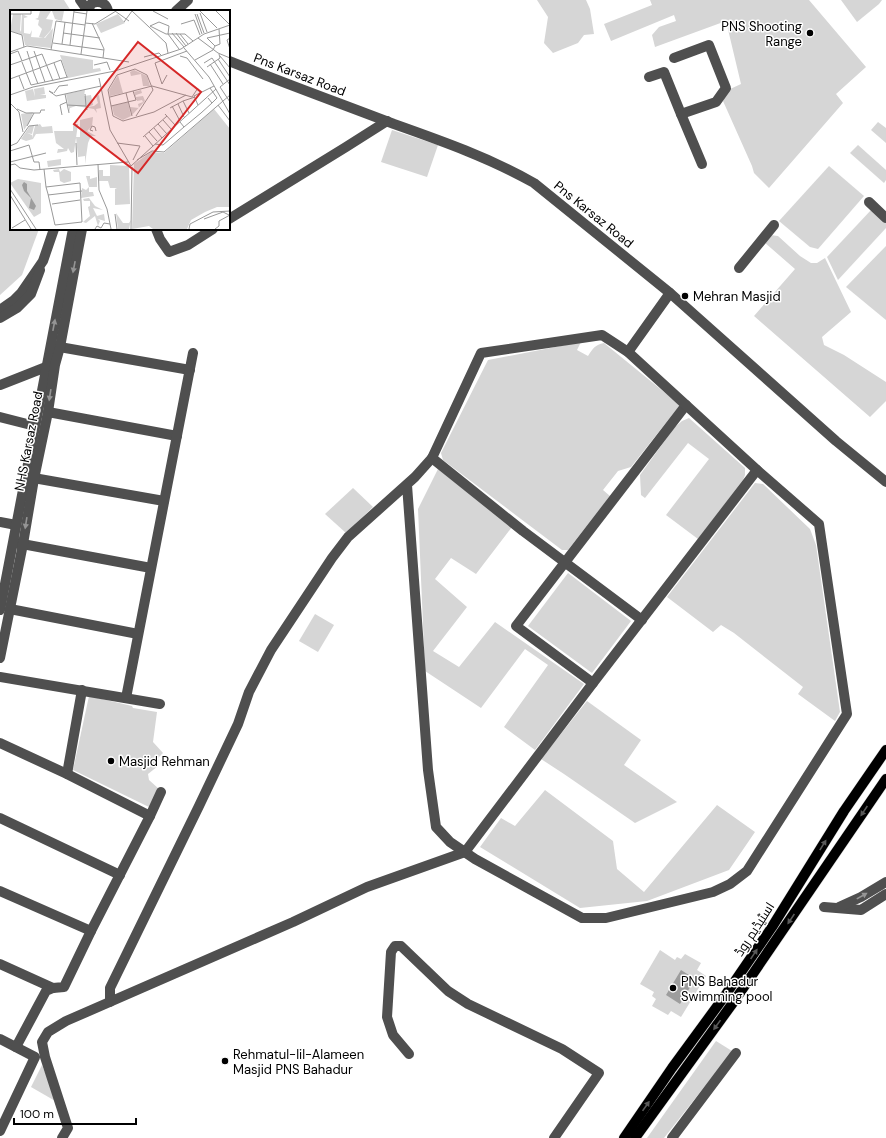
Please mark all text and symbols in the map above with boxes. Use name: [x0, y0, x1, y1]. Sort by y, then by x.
inset map: [10, 10, 230, 230]
place label: PNS Shooting Range: [721, 18, 802, 50]
marker: PNS Shooting Range: [805, 28, 815, 38]
street label: Pns Karsaz Road: [251, 49, 348, 100]
street label: Pns Karsaz Road: [550, 177, 637, 252]
one-way arrow: [71, 261, 77, 273]
place label: Mehran Masjid: [693, 288, 781, 305]
marker: Mehran Masjid: [680, 291, 690, 301]
one-way arrow: [52, 318, 58, 331]
one-way arrow: [47, 389, 53, 401]
street label: NHS Karsaz Road: [10, 390, 46, 492]
one-way arrow: [23, 517, 29, 529]
place label: Masjid Rehman: [119, 753, 210, 770]
marker: Masjid Rehman: [106, 756, 116, 766]
one-way arrow: [860, 806, 868, 816]
one-way arrow: [820, 839, 827, 850]
one-way arrow: [856, 893, 868, 900]
street label: اسٹیڈیم روڈ: [731, 899, 779, 960]
one-way arrow: [787, 913, 795, 924]
one-way arrow: [750, 948, 757, 960]
place label: PNS Bahadur Swimming pool: [681, 973, 773, 1005]
marker: PNS Bahadur Swimming pool: [668, 983, 678, 993]
one-way arrow: [712, 1020, 721, 1031]
place label: Rehmatul-lil-Alameen Masjid PNS Bahadur: [233, 1046, 364, 1078]
marker: Rehmatul-lil-Alameen Masjid PNS Bahadur: [220, 1056, 230, 1066]
scale bar: [14, 1100, 136, 1126]
one-way arrow: [642, 1101, 650, 1111]
text: 100 m: [20, 1106, 54, 1122]

